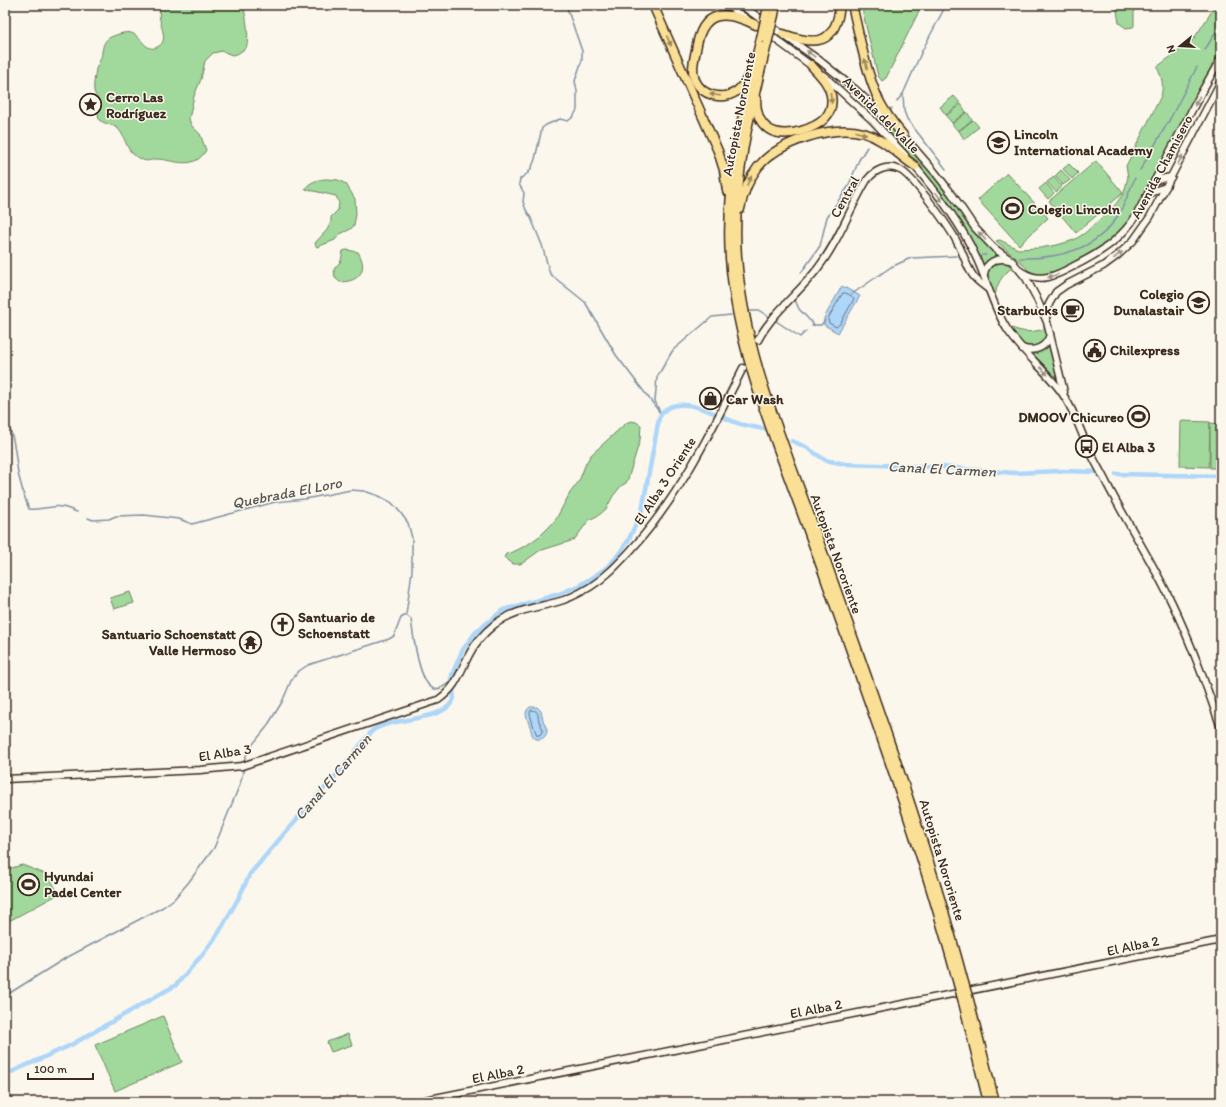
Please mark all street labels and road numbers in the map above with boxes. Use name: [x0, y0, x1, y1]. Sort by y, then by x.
street label: Autopista Nororiente: [719, 50, 759, 177]
street label: Avenida del Valle: [839, 73, 923, 157]
street label: Avenida Chamisero: [1127, 112, 1197, 222]
street label: Central: [827, 173, 863, 221]
street label: El Alba 3 Oriente: [630, 433, 700, 528]
street label: Autopista Nororiente: [806, 492, 866, 616]
street label: El Alba 3: [197, 740, 253, 766]
street label: Autopista Nororiente: [915, 797, 969, 923]
street label: El Alba 2: [1105, 932, 1161, 960]
street label: El Alba 2: [788, 995, 844, 1022]
street label: El Alba 2: [470, 1060, 526, 1087]

